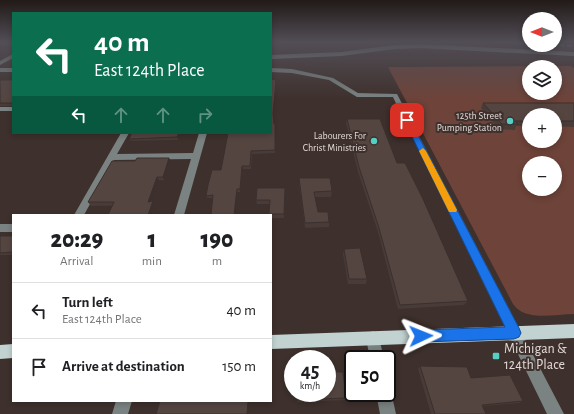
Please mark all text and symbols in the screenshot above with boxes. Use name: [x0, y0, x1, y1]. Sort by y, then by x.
north arrow: [522, 12, 562, 52]
map controls: [522, 12, 562, 196]
icon: left: [28, 28, 80, 80]
text: 40 m: [94, 29, 150, 57]
button: layers: [522, 60, 562, 100]
text: East 124th Place: [94, 62, 204, 80]
pin: [390, 103, 424, 137]
icon: left: [68, 104, 90, 126]
icon: ahead: [110, 104, 132, 126]
icon: ahead: [152, 104, 174, 126]
icon: right: [194, 104, 216, 126]
button: +: [522, 108, 562, 148]
icon: arrive: [396, 109, 418, 131]
place label: 125th Street Pumping Station: [437, 111, 503, 133]
marker: 125th Street Pumping Station: [505, 116, 515, 126]
place label: Labourers For Christ Ministries: [303, 131, 367, 153]
marker: Labourers For Christ Ministries: [369, 136, 379, 146]
button: −: [522, 156, 562, 196]
text: 20:29: [51, 228, 103, 252]
text: 1: [147, 228, 156, 252]
text: 190: [200, 228, 233, 252]
text: Arrival: [60, 255, 94, 268]
text: min: [142, 255, 162, 268]
text: m: [212, 255, 222, 268]
text: Turn left: [62, 295, 113, 310]
icon: left: [28, 300, 50, 322]
text: 40 m: [226, 303, 256, 318]
text: East 124th Place: [62, 313, 142, 326]
position arrow: [400, 315, 442, 357]
place label: Michigan & 124th Place: [504, 342, 567, 372]
speed limit sign: 50: [344, 350, 396, 402]
marker: Michigan & 124th Place: [491, 351, 501, 361]
icon: arrive: [28, 356, 50, 378]
text: Arrive at destination: [62, 359, 185, 374]
text: 150 m: [222, 359, 256, 374]
text: 45: [301, 361, 319, 381]
text: km/h: [300, 381, 320, 391]

